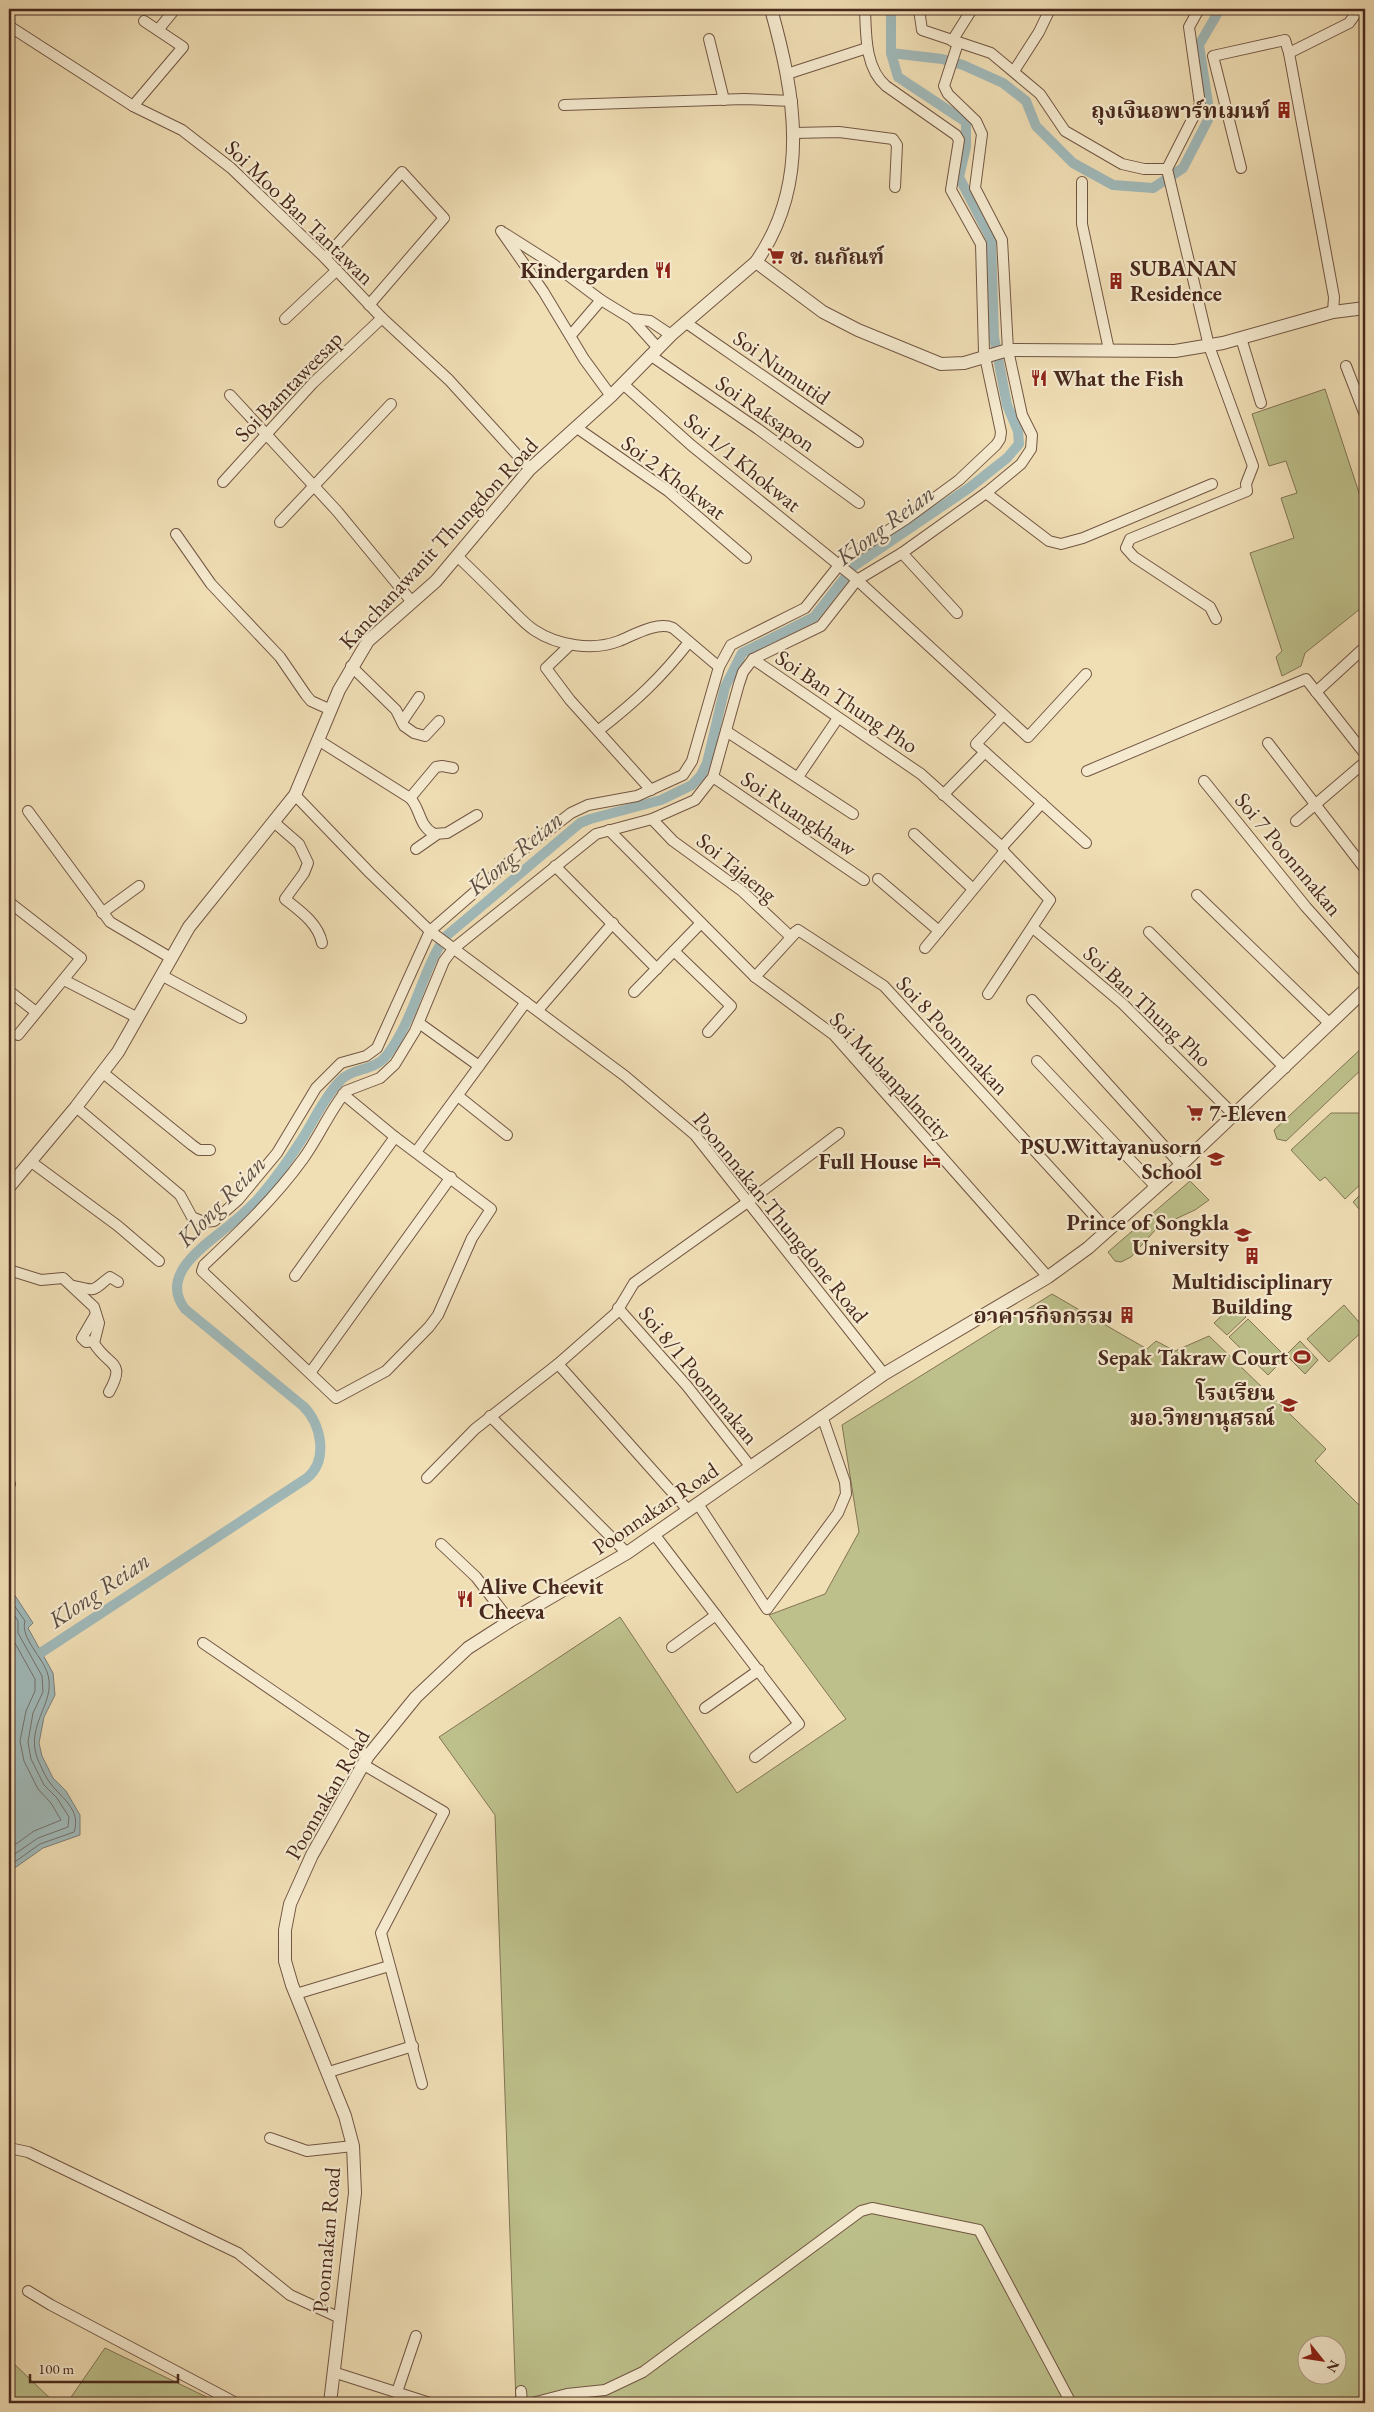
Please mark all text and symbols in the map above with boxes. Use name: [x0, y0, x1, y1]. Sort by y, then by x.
place label: ถุงเงินอพาร์ทเมนท์: [1091, 96, 1271, 125]
building icon: ถุงเงินอพาร์ทเมนท์: [1274, 100, 1294, 120]
street label: Soi Moo Ban Tantawan: [219, 133, 381, 292]
place label: ช. ณกัณฑ์: [790, 242, 885, 271]
supermarket icon: ช. ณกัณฑ์: [766, 246, 786, 266]
place label: SUBANAN Residence: [1130, 254, 1237, 308]
place label: Kindergarden: [520, 256, 650, 285]
restaurant icon: Kindergarden: [653, 260, 673, 280]
building icon: SUBANAN Residence: [1106, 271, 1126, 291]
street label: Soi Numutid: [727, 323, 837, 412]
street label: Soi Bamtaweesap: [228, 325, 349, 448]
place label: What the Fish: [1053, 364, 1184, 393]
street label: Soi Raksapon: [710, 368, 822, 459]
restaurant icon: What the Fish: [1029, 368, 1049, 388]
street label: Soi 1/1 Khokwat: [678, 406, 807, 519]
street label: Soi 2 Khokwat: [616, 429, 732, 526]
street label: Kanchanawanit Thungdon Road: [333, 431, 545, 655]
water label: Klong Reian: [828, 477, 940, 572]
street label: Soi Ban Thung Pho: [770, 643, 924, 760]
street label: Soi Ruangkhaw: [735, 764, 863, 863]
street label: Soi 7 Poonnnakan: [1228, 786, 1349, 923]
water label: Klong Reian: [460, 804, 569, 902]
street label: Soi Tajaeng: [690, 826, 783, 909]
street label: Soi Ban Thung Pho: [1077, 939, 1218, 1074]
street label: Soi 8 Poonnnakan: [890, 969, 1016, 1101]
street label: Soi Mubanpalmcity: [823, 1006, 958, 1147]
place label: 7-Eleven: [1209, 1099, 1287, 1128]
supermarket icon: 7-Eleven: [1185, 1103, 1205, 1123]
street label: Poonnnakan-Thungdone Road: [686, 1106, 875, 1329]
place label: PSU.Wittayanusorn School: [1020, 1132, 1203, 1186]
place label: Full House: [819, 1147, 918, 1176]
water label: Klong Reian: [169, 1148, 272, 1254]
school or university icon: PSU.Wittayanusorn School: [1206, 1149, 1226, 1169]
hotel icon: Full House: [922, 1151, 942, 1171]
place label: Prince of Songkla University: [1066, 1208, 1229, 1262]
school or university icon: Prince of Songkla University: [1233, 1225, 1253, 1245]
building icon: Multidisciplinary Building: [1242, 1246, 1262, 1266]
place label: Multidisciplinary Building: [1172, 1267, 1333, 1321]
street label: Soi 8/1 Poonnnakan: [632, 1300, 765, 1451]
place label: อาคารกิจกรรม: [974, 1301, 1113, 1330]
building icon: อาคารกิจกรรม: [1117, 1305, 1137, 1325]
place label: Sepak Takraw Court: [1098, 1343, 1289, 1372]
sports icon: Sepak Takraw Court: [1292, 1347, 1312, 1367]
place label: โรงเรียน มอ.วิทยานุสรณ์: [1130, 1378, 1275, 1432]
school or university icon: โรงเรียน มอ.วิทยานุสรณ์: [1279, 1395, 1299, 1415]
street label: Poonnakan Road: [587, 1455, 725, 1561]
water label: Klong Reian: [41, 1544, 155, 1635]
place label: Alive Cheevit Cheeva: [478, 1572, 604, 1626]
restaurant icon: Alive Cheevit Cheeva: [455, 1589, 475, 1609]
street label: Poonnakan Road: [278, 1723, 377, 1865]
street label: Poonnakan Road: [306, 2165, 347, 2314]
north arrow: [1296, 2334, 1346, 2384]
scale bar: [30, 2352, 178, 2384]
text: N: [1322, 2357, 1344, 2376]
text: 100 m: [38, 2359, 75, 2378]

